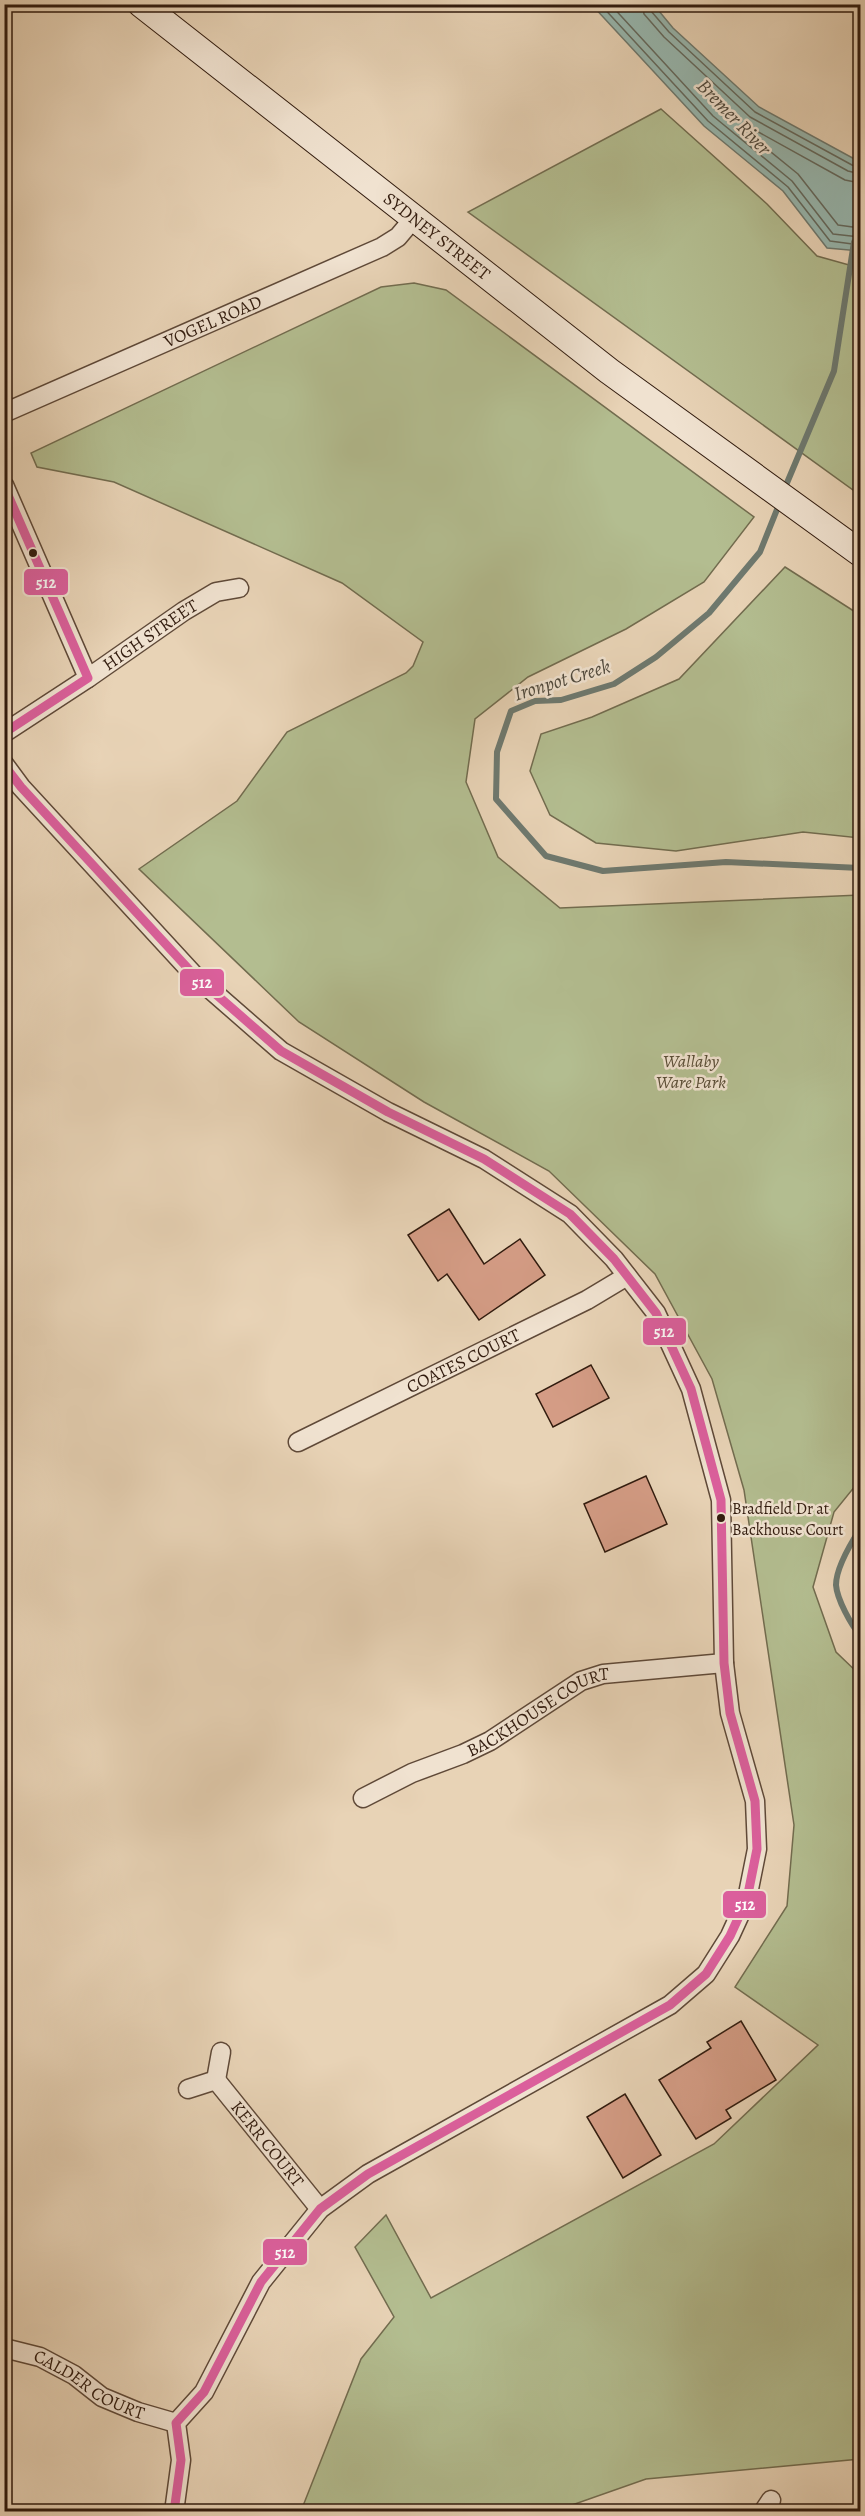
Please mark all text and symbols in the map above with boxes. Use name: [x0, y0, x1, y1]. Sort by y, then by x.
water label: Bremer River: [691, 73, 778, 162]
street label: SYDNEY STREET: [378, 187, 495, 286]
street label: VOGEL ROAD: [159, 289, 265, 354]
unlabelled marker: [27, 547, 39, 559]
line badge: 512: [23, 568, 69, 596]
text: 512: [36, 572, 56, 594]
street label: HIGH STREET: [98, 594, 202, 676]
water label: Ironpot Creek: [510, 653, 614, 707]
line badge: 512: [179, 968, 225, 997]
text: 512: [192, 972, 212, 994]
park label: Wallaby Ware Park: [656, 1049, 726, 1094]
line badge: 512: [642, 1317, 687, 1346]
text: 512: [654, 1321, 674, 1343]
street label: COATES COURT: [402, 1323, 524, 1399]
place label: Bradfield Dr at Backhouse Court: [732, 1498, 843, 1541]
marker: Bradfield Dr at Backhouse Court: [715, 1512, 727, 1524]
street label: BACKHOUSE COURT: [463, 1662, 610, 1762]
line badge: 512: [722, 1890, 767, 1919]
text: 512: [735, 1894, 755, 1916]
street label: KERR COURT: [225, 2096, 310, 2192]
line badge: 512: [262, 2238, 308, 2266]
text: 512: [275, 2242, 295, 2264]
street label: CALDER COURT: [32, 2344, 148, 2425]

